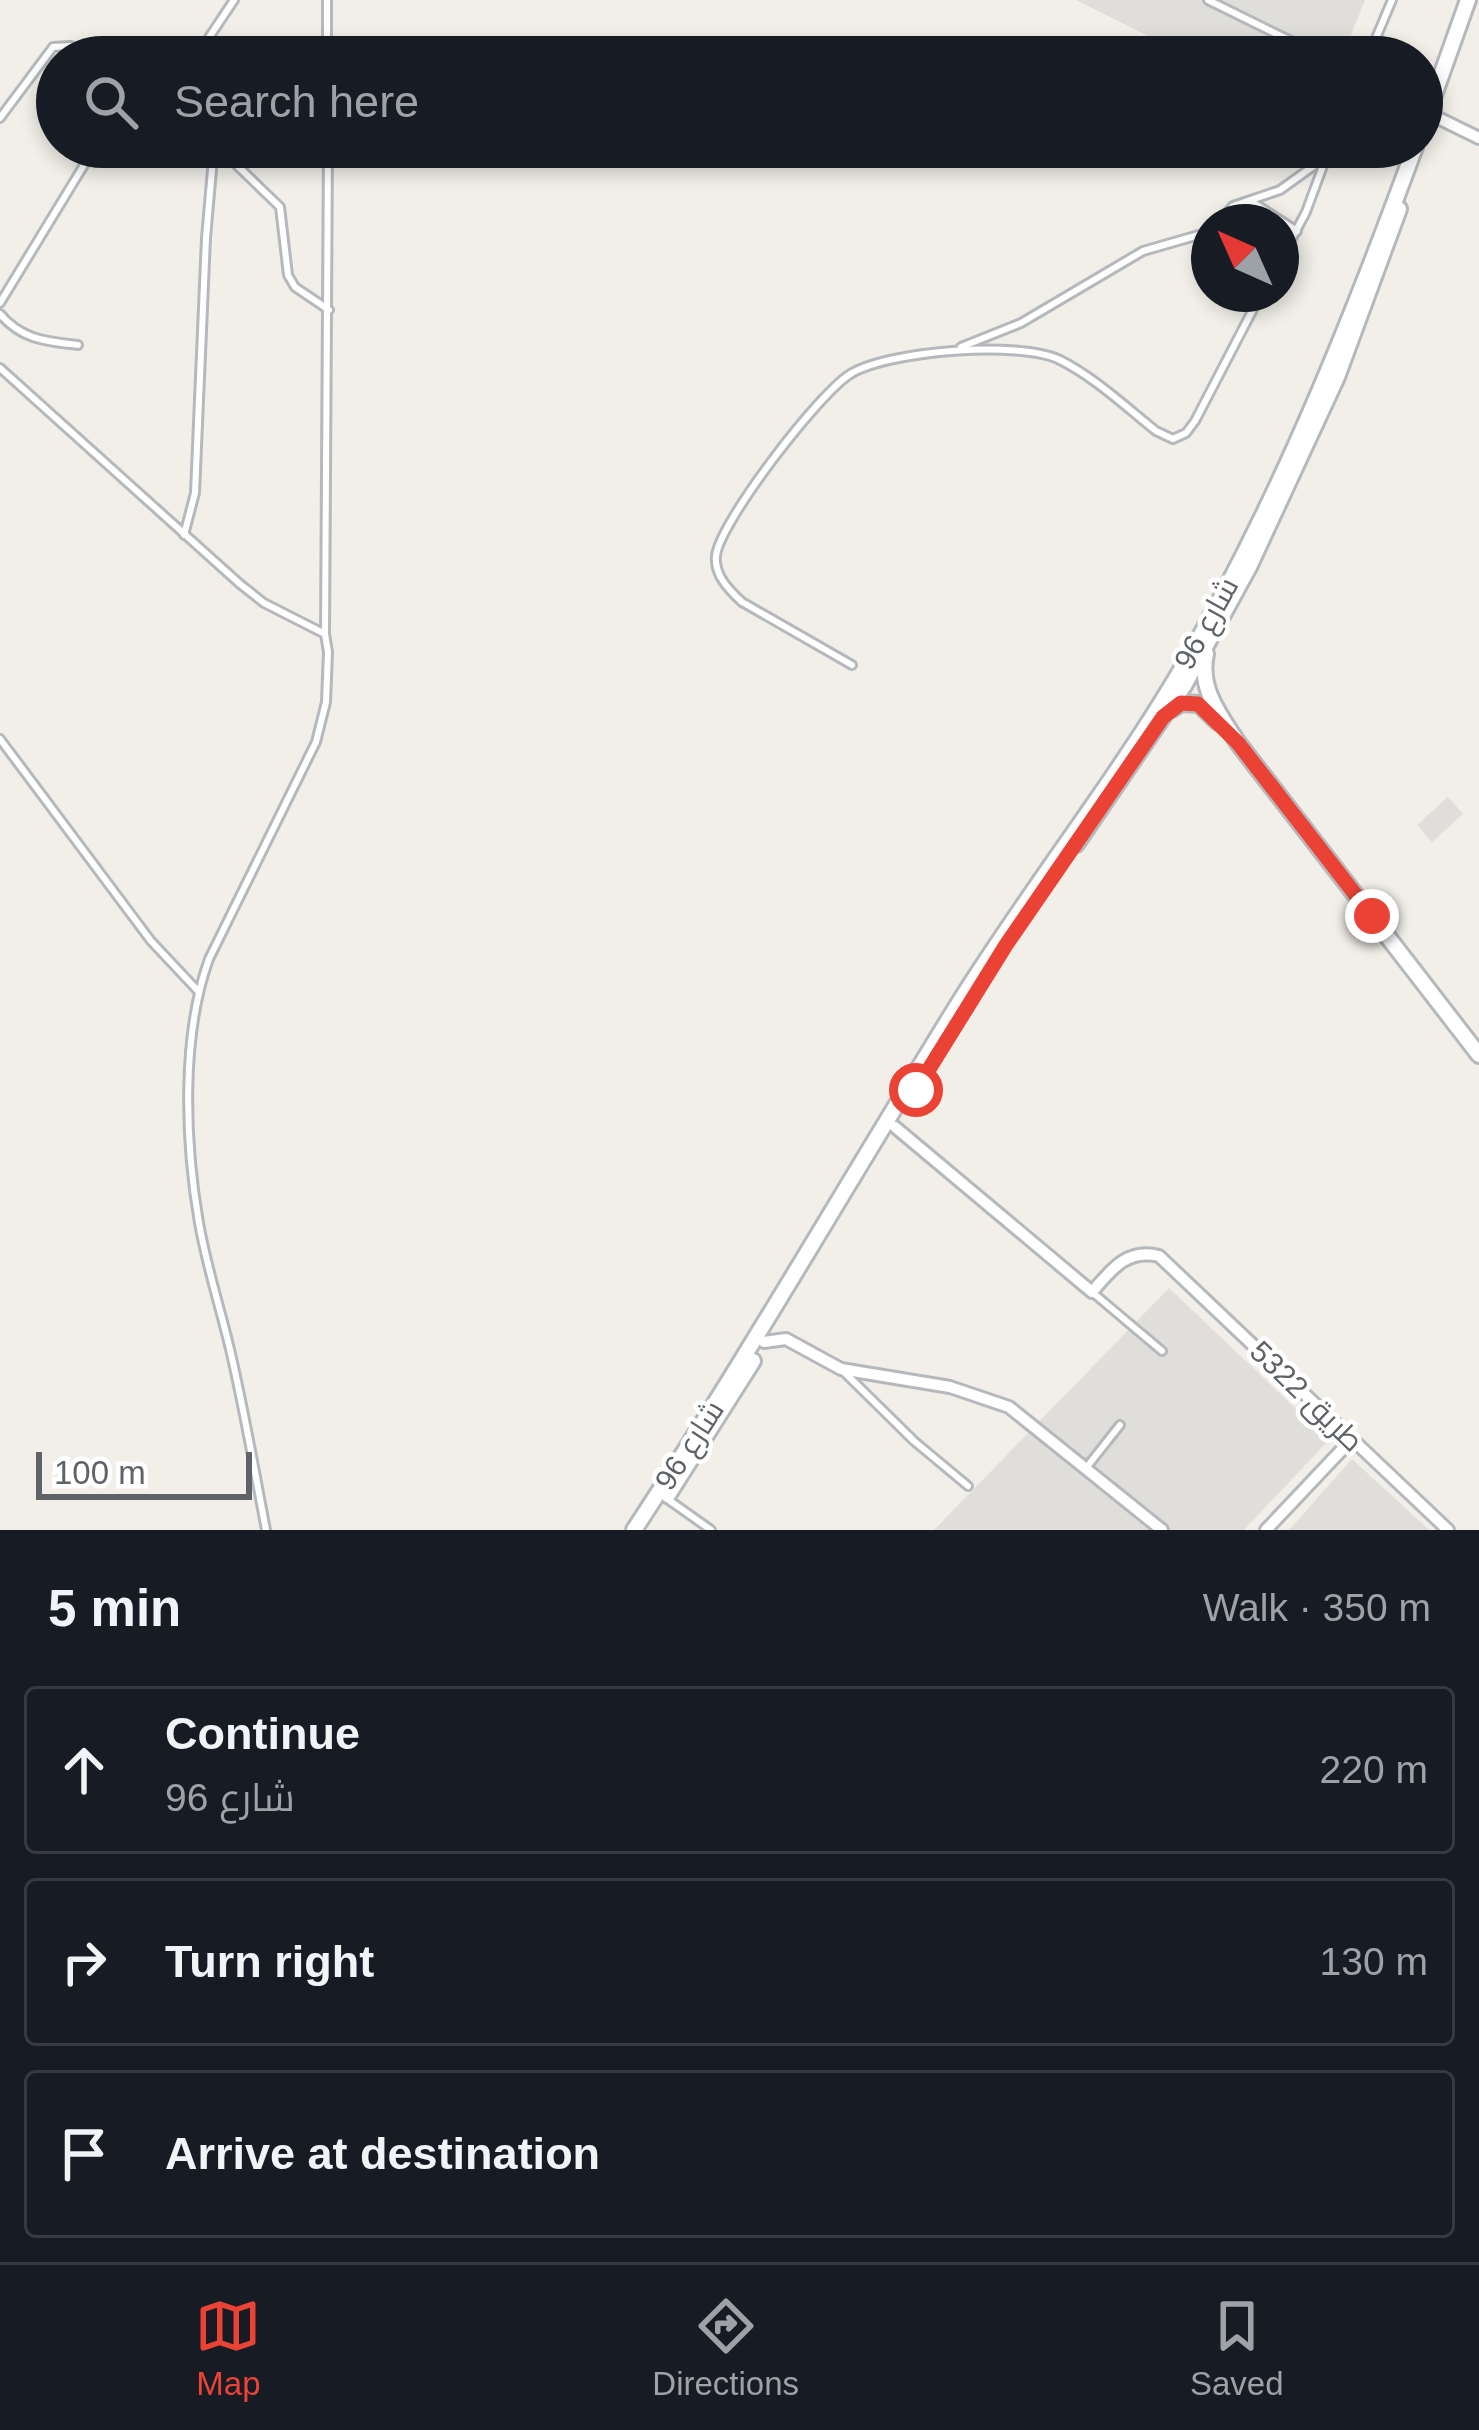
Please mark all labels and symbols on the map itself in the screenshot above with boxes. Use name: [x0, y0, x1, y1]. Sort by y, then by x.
north arrow: [1191, 204, 1299, 312]
street label: شارع 96: [1167, 571, 1248, 677]
route end: [1345, 889, 1399, 943]
route start: [889, 1063, 943, 1117]
street label: طريق 5322: [1242, 1334, 1370, 1459]
street label: شارع 96: [648, 1394, 733, 1498]
scale bar: [36, 1446, 252, 1499]

